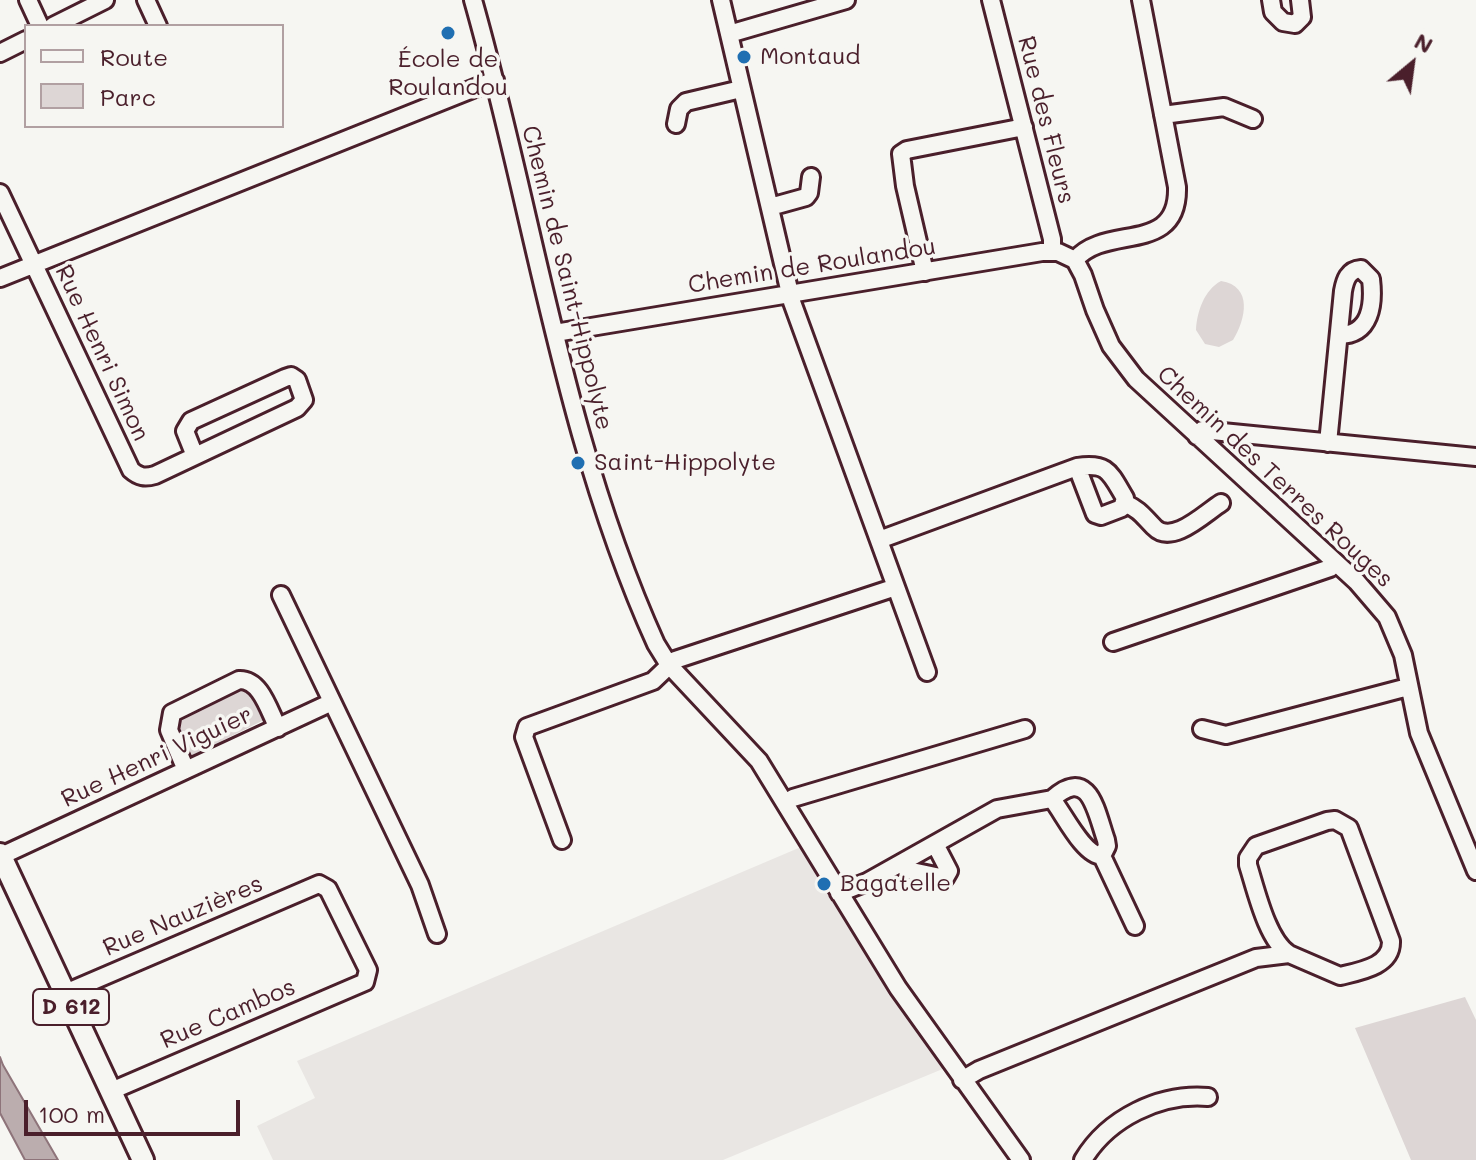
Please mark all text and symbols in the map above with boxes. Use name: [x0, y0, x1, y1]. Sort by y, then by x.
legend: [24, 24, 284, 128]
marker: École de Roulandou: [439, 24, 457, 42]
north arrow: [1372, 24, 1452, 104]
text: N: [1410, 26, 1438, 59]
street label: Rue des Fleurs: [1011, 33, 1081, 207]
text: Route: [100, 41, 168, 72]
place label: Montaud: [760, 43, 861, 71]
place label: École de Roulandou: [388, 46, 508, 102]
marker: Montaud: [735, 48, 753, 66]
text: Parc: [100, 81, 156, 112]
street label: Chemin de Saint-Hippolyte: [515, 123, 619, 433]
street label: Chemin de Roulandou: [686, 232, 938, 300]
street label: Rue Henri Simon: [49, 260, 155, 446]
street label: Chemin des Terres Rouges: [1151, 360, 1399, 594]
place label: Saint-Hippolyte: [594, 449, 776, 477]
marker: Saint-Hippolyte: [569, 454, 587, 472]
street label: Rue Henri Viguier: [57, 700, 257, 814]
street label: Rue Nauzières: [99, 869, 267, 963]
place label: Bagatelle: [840, 870, 951, 898]
marker: Bagatelle: [815, 875, 833, 893]
street label: Rue Cambos: [156, 973, 300, 1055]
road number: D 612: [33, 989, 109, 1025]
scale bar: [28, 1084, 244, 1134]
text: 100 m: [38, 1098, 105, 1129]

